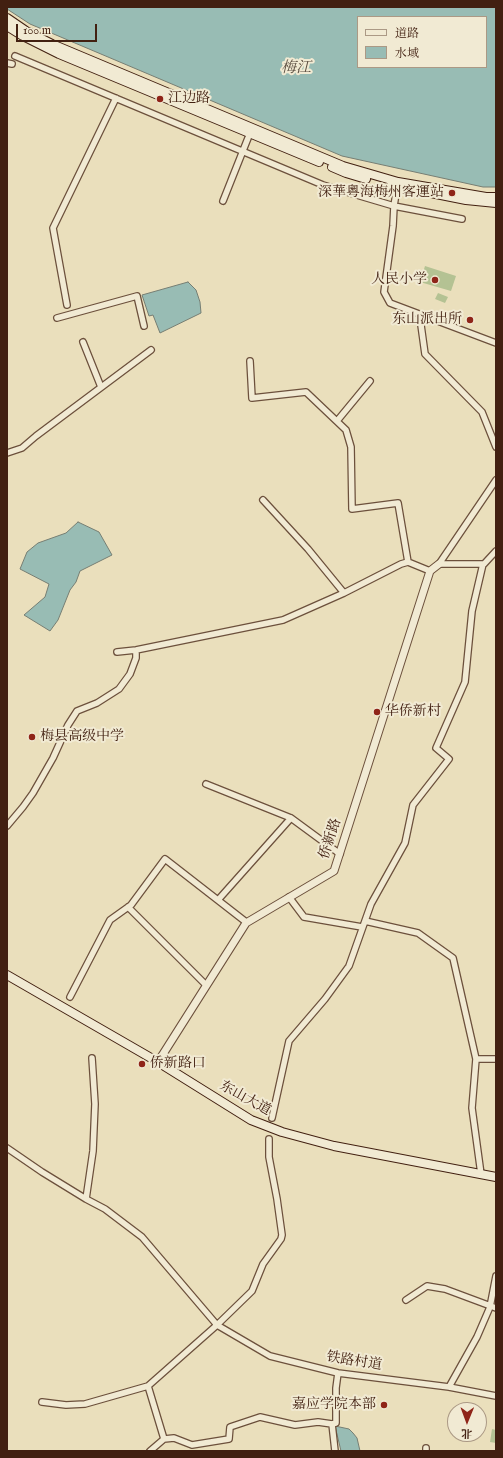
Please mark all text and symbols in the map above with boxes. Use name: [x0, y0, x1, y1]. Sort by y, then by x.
scale bar: [18, 16, 99, 42]
legend: [357, 16, 487, 68]
text: 100 m: [23, 23, 51, 38]
text: 道路: [395, 26, 419, 41]
text: 水域: [395, 46, 419, 61]
water label: 梅江: [281, 60, 311, 78]
place label: 江边路: [168, 91, 210, 107]
marker: 江边路: [155, 94, 165, 104]
place label: 深華粵海梅州客運站: [318, 185, 444, 201]
marker: 深華粵海梅州客運站: [447, 188, 457, 198]
place label: 人民小学: [371, 272, 427, 288]
marker: 人民小学: [430, 275, 440, 285]
place label: 东山派出所: [392, 312, 462, 328]
marker: 东山派出所: [465, 315, 475, 325]
place label: 华侨新村: [385, 704, 441, 720]
marker: 华侨新村: [372, 707, 382, 717]
place label: 梅县高级中学: [40, 729, 124, 745]
marker: 梅县高级中学: [27, 732, 37, 742]
street label: 侨新路: [317, 816, 345, 862]
place label: 侨新路口: [150, 1056, 206, 1072]
marker: 侨新路口: [137, 1059, 147, 1069]
street label: 东山大道: [216, 1078, 274, 1120]
street label: 铁路村道: [325, 1349, 383, 1375]
place label: 嘉应学院本部: [292, 1397, 376, 1413]
marker: 嘉应学院本部: [379, 1400, 389, 1410]
north arrow: [447, 1402, 487, 1442]
text: 北: [461, 1426, 472, 1440]

